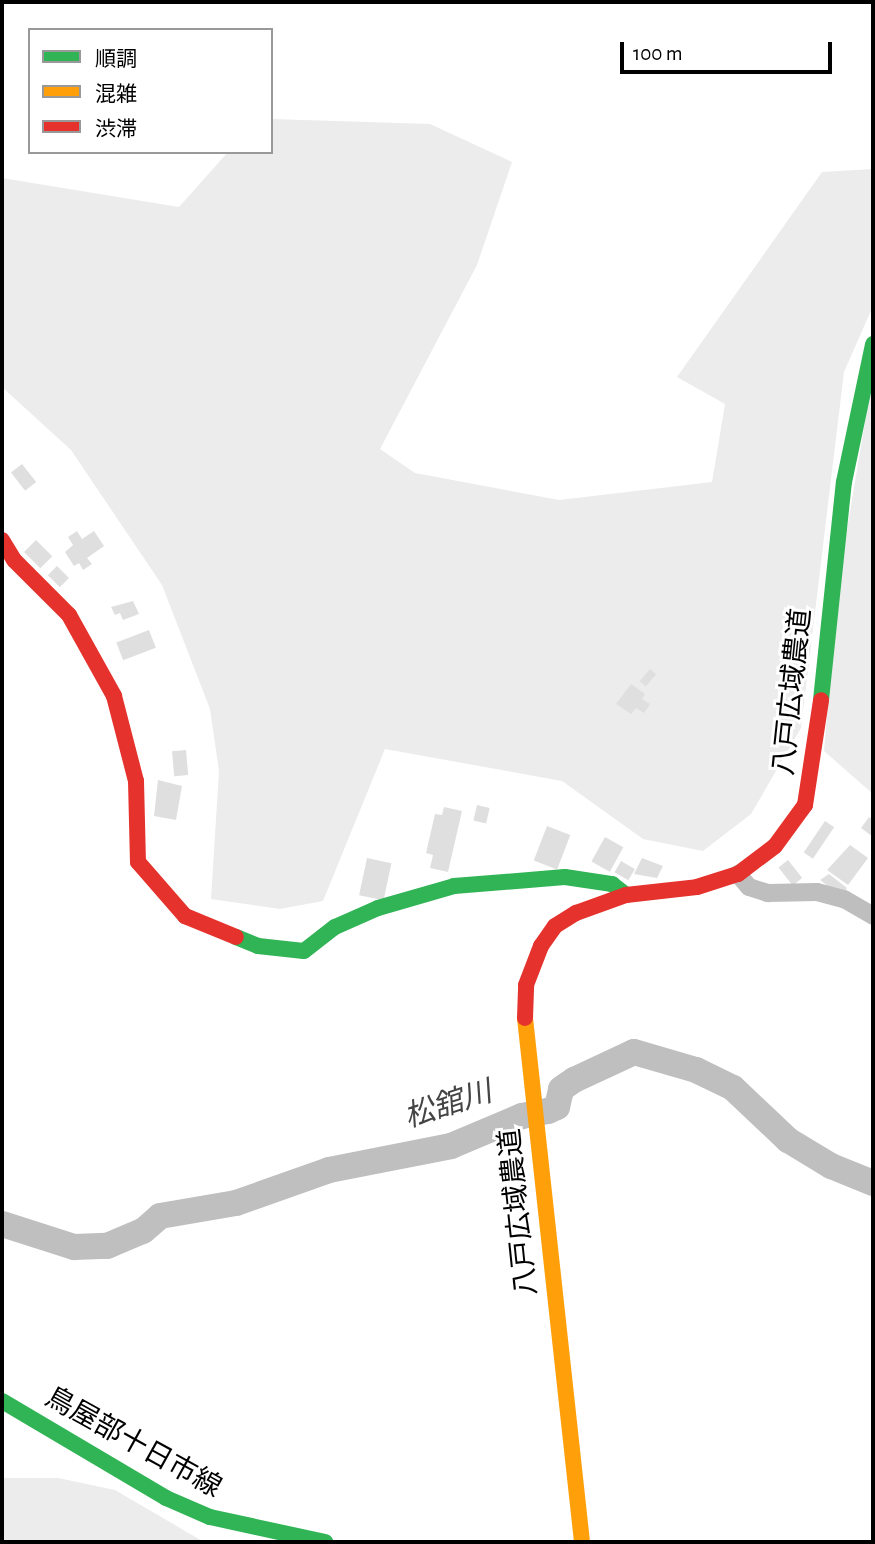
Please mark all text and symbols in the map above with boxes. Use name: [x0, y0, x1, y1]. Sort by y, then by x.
legend: [28, 28, 273, 154]
scale bar: [623, 28, 835, 72]
text: 100 m: [633, 43, 683, 64]
text: 順調: [95, 49, 137, 70]
text: 混雑: [95, 84, 137, 105]
text: 渋滞: [95, 119, 137, 140]
street label: 八戸広域農道: [768, 607, 818, 777]
water label: 松舘川: [400, 1074, 496, 1136]
street label: 八戸広域農道: [494, 1127, 544, 1297]
street label: 鳥屋部十日市線: [39, 1381, 227, 1505]

